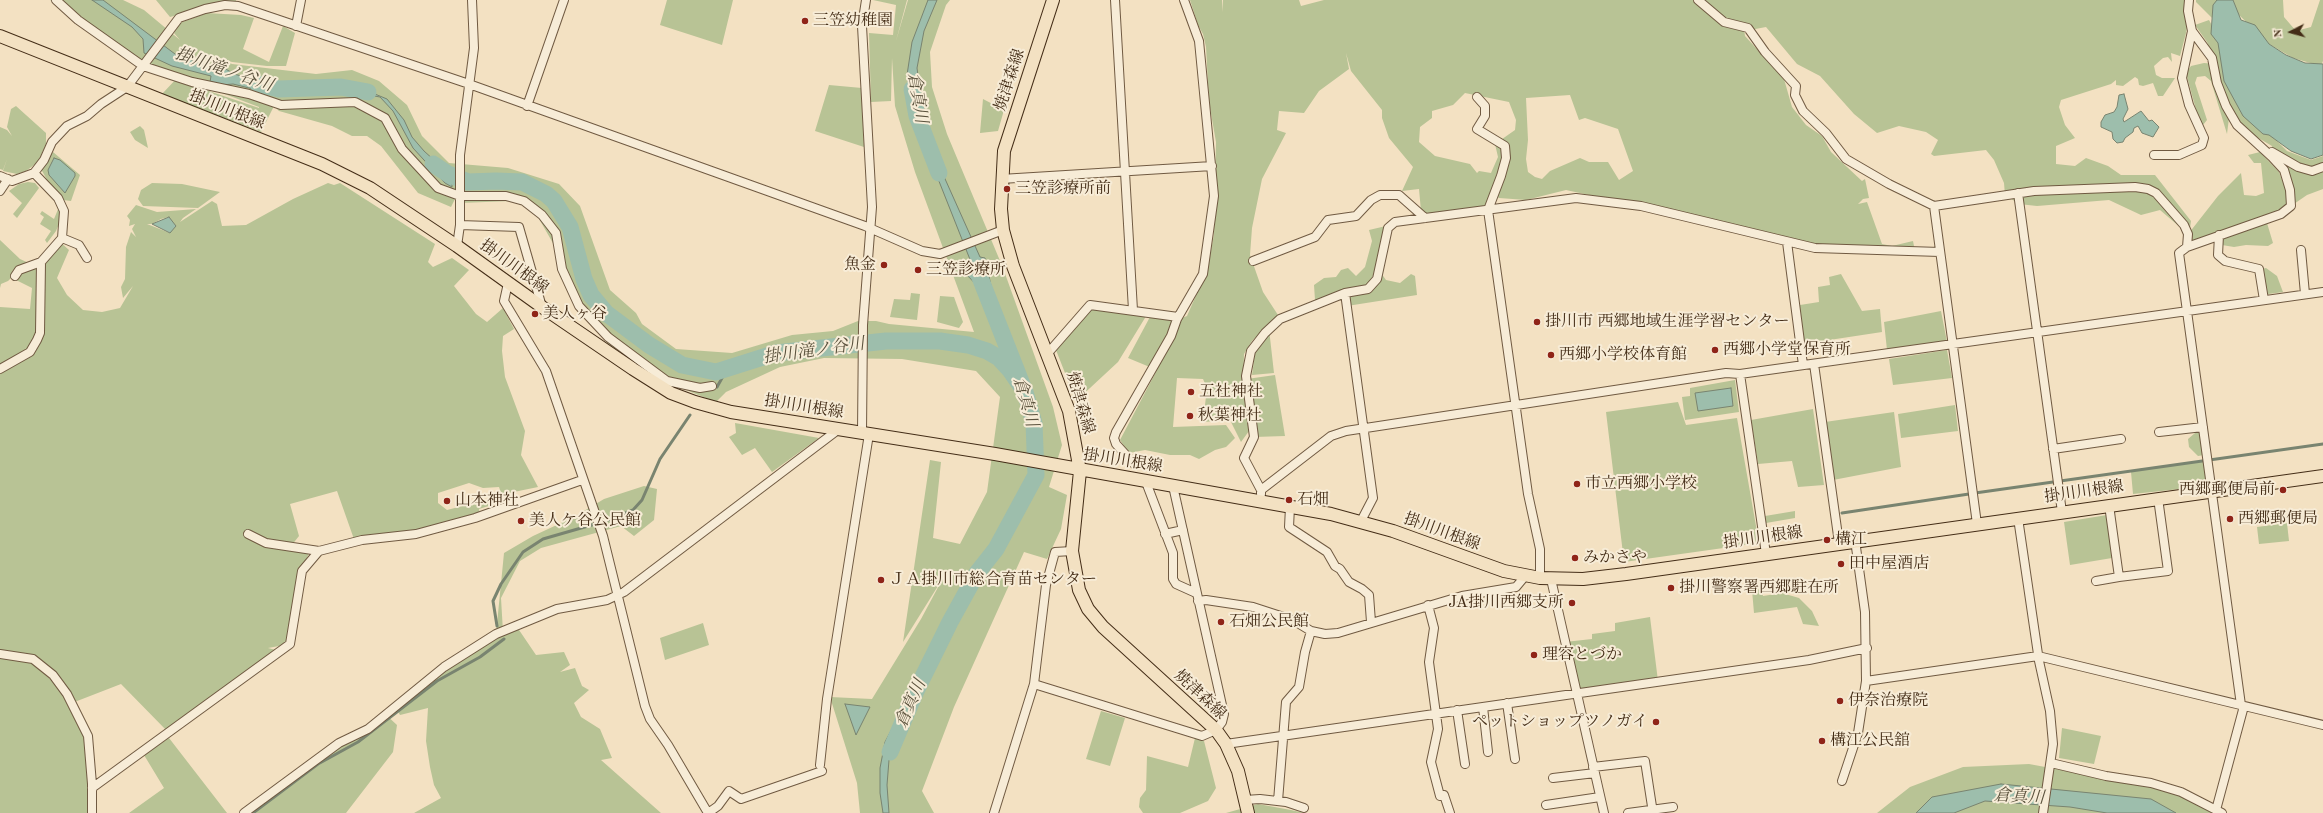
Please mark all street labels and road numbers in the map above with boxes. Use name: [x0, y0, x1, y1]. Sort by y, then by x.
street label: 焼津森線: [991, 47, 1029, 113]
street label: 掛川川根線: [186, 86, 268, 134]
street label: 掛川川根線: [476, 236, 552, 298]
street label: 焼津森線: [1062, 370, 1098, 436]
street label: 掛川川根線: [763, 391, 845, 423]
street label: 掛川川根線: [1082, 445, 1164, 477]
street label: 掛川川根線: [2043, 477, 2125, 507]
street label: 掛川川根線: [1401, 509, 1483, 555]
street label: 掛川川根線: [1722, 523, 1804, 553]
street label: 焼津森線: [1170, 666, 1230, 724]

